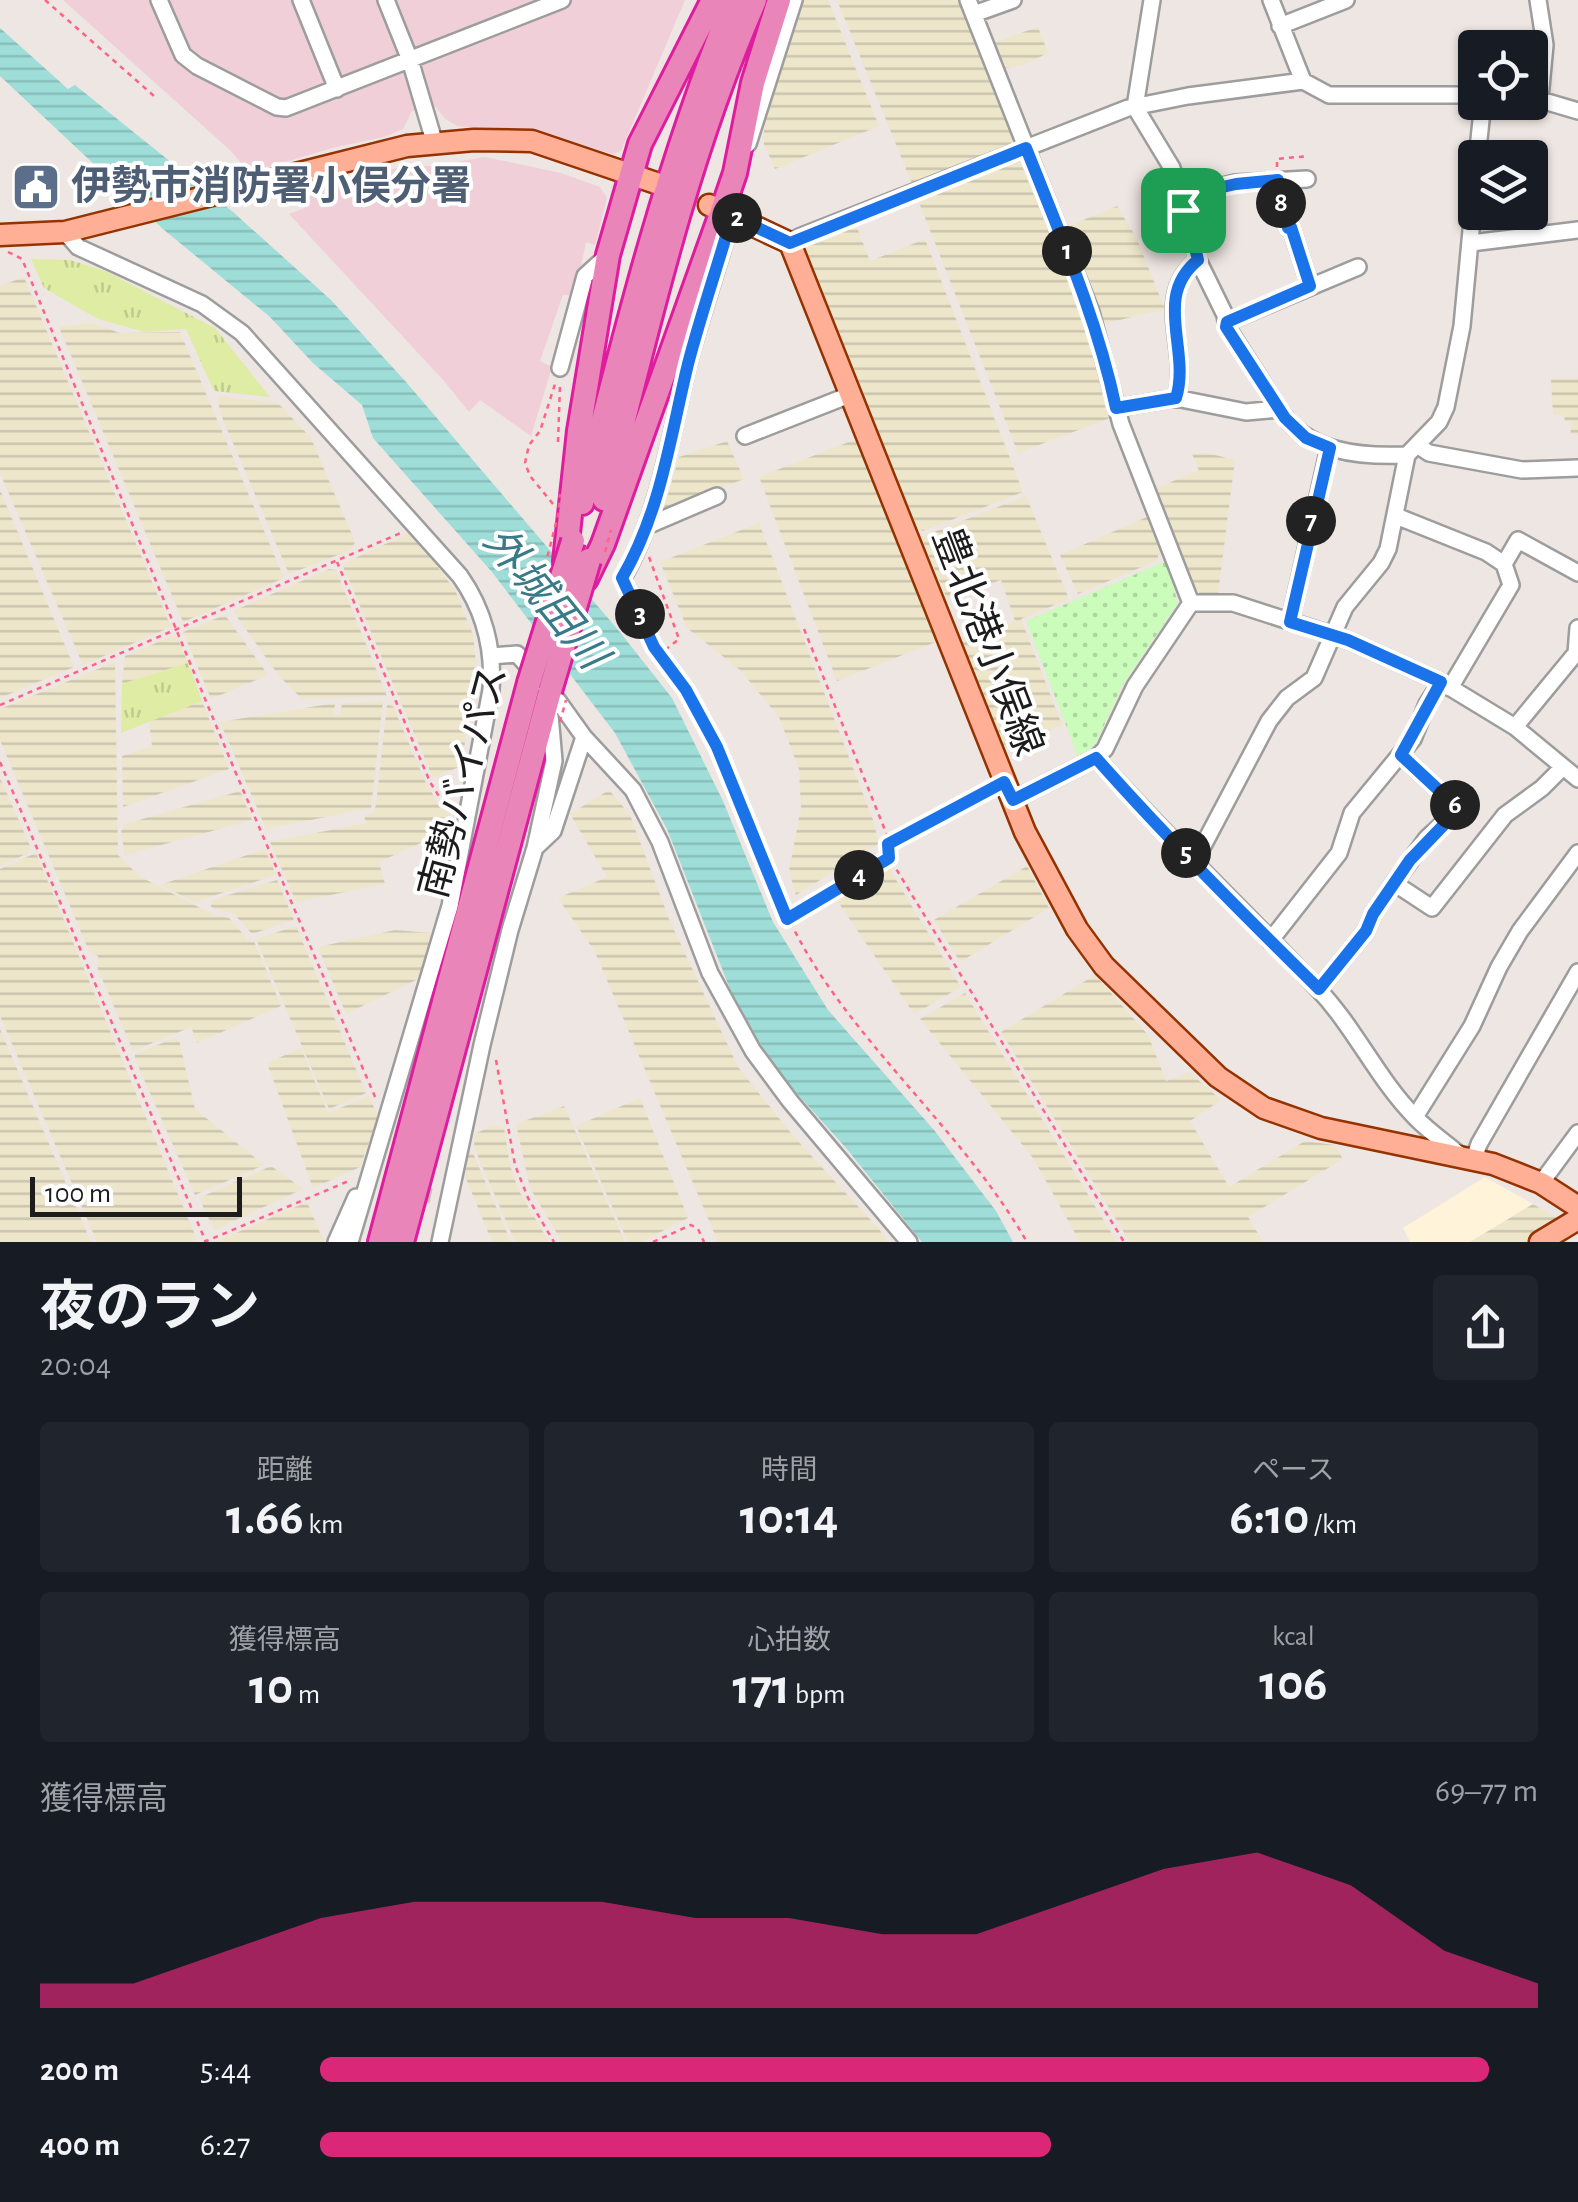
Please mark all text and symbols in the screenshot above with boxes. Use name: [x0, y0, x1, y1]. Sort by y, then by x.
map controls: [1458, 30, 1548, 230]
button: locate: [1458, 30, 1548, 120]
button: layers: [1458, 140, 1548, 230]
public building icon: 伊勢市消防署小俣分署: [10, 161, 62, 213]
place label: 伊勢市消防署小俣分署: [71, 164, 471, 207]
pin: [1141, 168, 1226, 253]
pin: 8: [1256, 178, 1306, 228]
icon: arrive: [1156, 183, 1211, 238]
text: 8: [1274, 189, 1288, 217]
pin: 2: [712, 193, 762, 243]
text: 2: [730, 204, 744, 232]
pin: 1: [1042, 226, 1092, 276]
text: 1: [1062, 237, 1072, 265]
pin: 7: [1286, 496, 1336, 546]
text: 7: [1305, 507, 1317, 535]
water label: 外城田川: [476, 518, 618, 680]
street label: 豊北港小俣線: [925, 522, 1051, 761]
pin: 3: [615, 589, 665, 639]
text: 3: [634, 600, 646, 628]
street label: 南勢バイパス: [412, 661, 514, 903]
pin: 6: [1430, 780, 1480, 830]
text: 6: [1448, 791, 1462, 819]
pin: 5: [1161, 828, 1211, 878]
text: 5: [1180, 839, 1192, 867]
pin: 4: [834, 850, 884, 900]
text: 4: [852, 861, 866, 889]
scale bar: [30, 1172, 242, 1216]
text: 100 m: [45, 1180, 111, 1208]
button: share: [1433, 1275, 1538, 1380]
text: 夜のラン: [40, 1281, 260, 1336]
text: 20:04: [40, 1349, 111, 1381]
text: 距離: [257, 1457, 313, 1485]
text: 時間: [761, 1457, 817, 1485]
text: ペース: [1252, 1457, 1335, 1485]
text: 1.66: [226, 1493, 304, 1543]
text: 10:14: [740, 1493, 838, 1543]
text: 6:10: [1230, 1493, 1309, 1543]
text: km: [304, 1511, 343, 1539]
text: /km: [1309, 1511, 1357, 1539]
text: kcal: [1272, 1623, 1315, 1651]
text: 獲得標高: [229, 1627, 341, 1655]
text: 心拍数: [747, 1627, 831, 1655]
text: 106: [1259, 1659, 1327, 1709]
text: 10: [249, 1663, 293, 1713]
text: 171: [732, 1663, 790, 1713]
text: m: [293, 1681, 320, 1709]
text: bpm: [790, 1681, 845, 1709]
text: 69–77 m: [1435, 1775, 1538, 1807]
text: 獲得標高: [40, 1783, 168, 1815]
text: 200 m: [40, 2054, 119, 2086]
text: 5:44: [200, 2054, 252, 2086]
text: 400 m: [40, 2129, 120, 2161]
text: 6:27: [200, 2129, 250, 2161]

